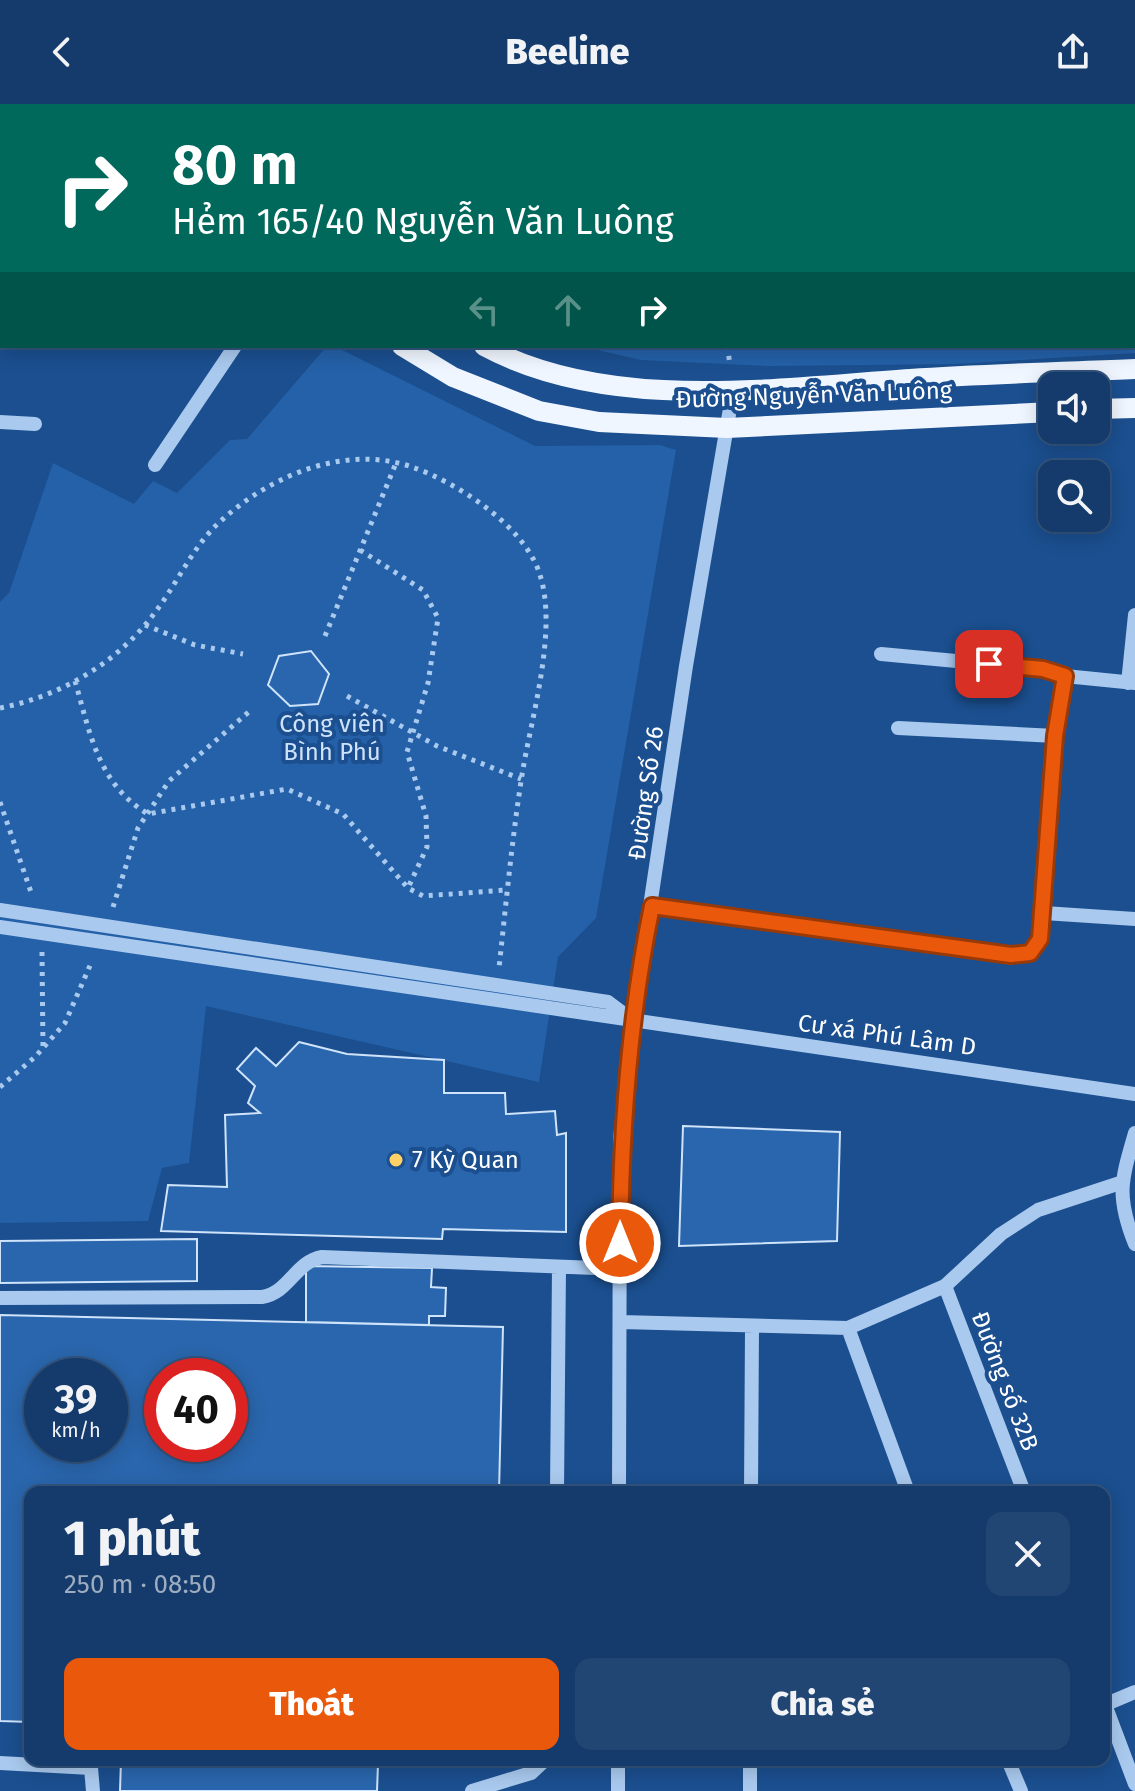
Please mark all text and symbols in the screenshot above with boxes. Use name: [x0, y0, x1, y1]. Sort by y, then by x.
icon: back: [40, 30, 84, 74]
text: Beeline: [506, 30, 629, 74]
icon: share: [1051, 30, 1095, 74]
text: 80 m: [172, 132, 298, 199]
icon: right: [40, 136, 144, 240]
text: Hẻm 165/40 Nguyễn Văn Luông: [172, 200, 674, 244]
icon: left: [462, 288, 506, 332]
icon: ahead: [546, 288, 590, 332]
icon: right: [630, 288, 674, 332]
map controls: [1038, 372, 1110, 532]
button: sound: [1038, 372, 1110, 444]
street label: Đường Nguyễn Văn Luông: [675, 376, 953, 414]
button: search: [1038, 460, 1110, 532]
pin: [955, 630, 1023, 698]
icon: arrive: [967, 642, 1011, 686]
park label: Công viên Bình Phú: [279, 710, 385, 766]
street label: Đường Số 26: [623, 724, 669, 862]
street label: Cư xá Phú Lâm D: [796, 1009, 978, 1061]
place label: 7 Kỳ Quan: [412, 1146, 519, 1174]
marker: 7 Kỳ Quan: [387, 1151, 405, 1169]
position arrow: [578, 1201, 662, 1285]
street label: Đường số 32B: [966, 1308, 1044, 1454]
speed limit sign: 40: [144, 1358, 248, 1462]
text: 39: [55, 1376, 97, 1424]
text: km/h: [51, 1418, 101, 1442]
text: 1 phút: [64, 1510, 200, 1568]
button: close: [986, 1512, 1070, 1596]
text: 250 m · 08:50: [64, 1569, 216, 1600]
button: Thoát: [64, 1658, 559, 1750]
button: Chia sẻ: [575, 1658, 1070, 1750]

